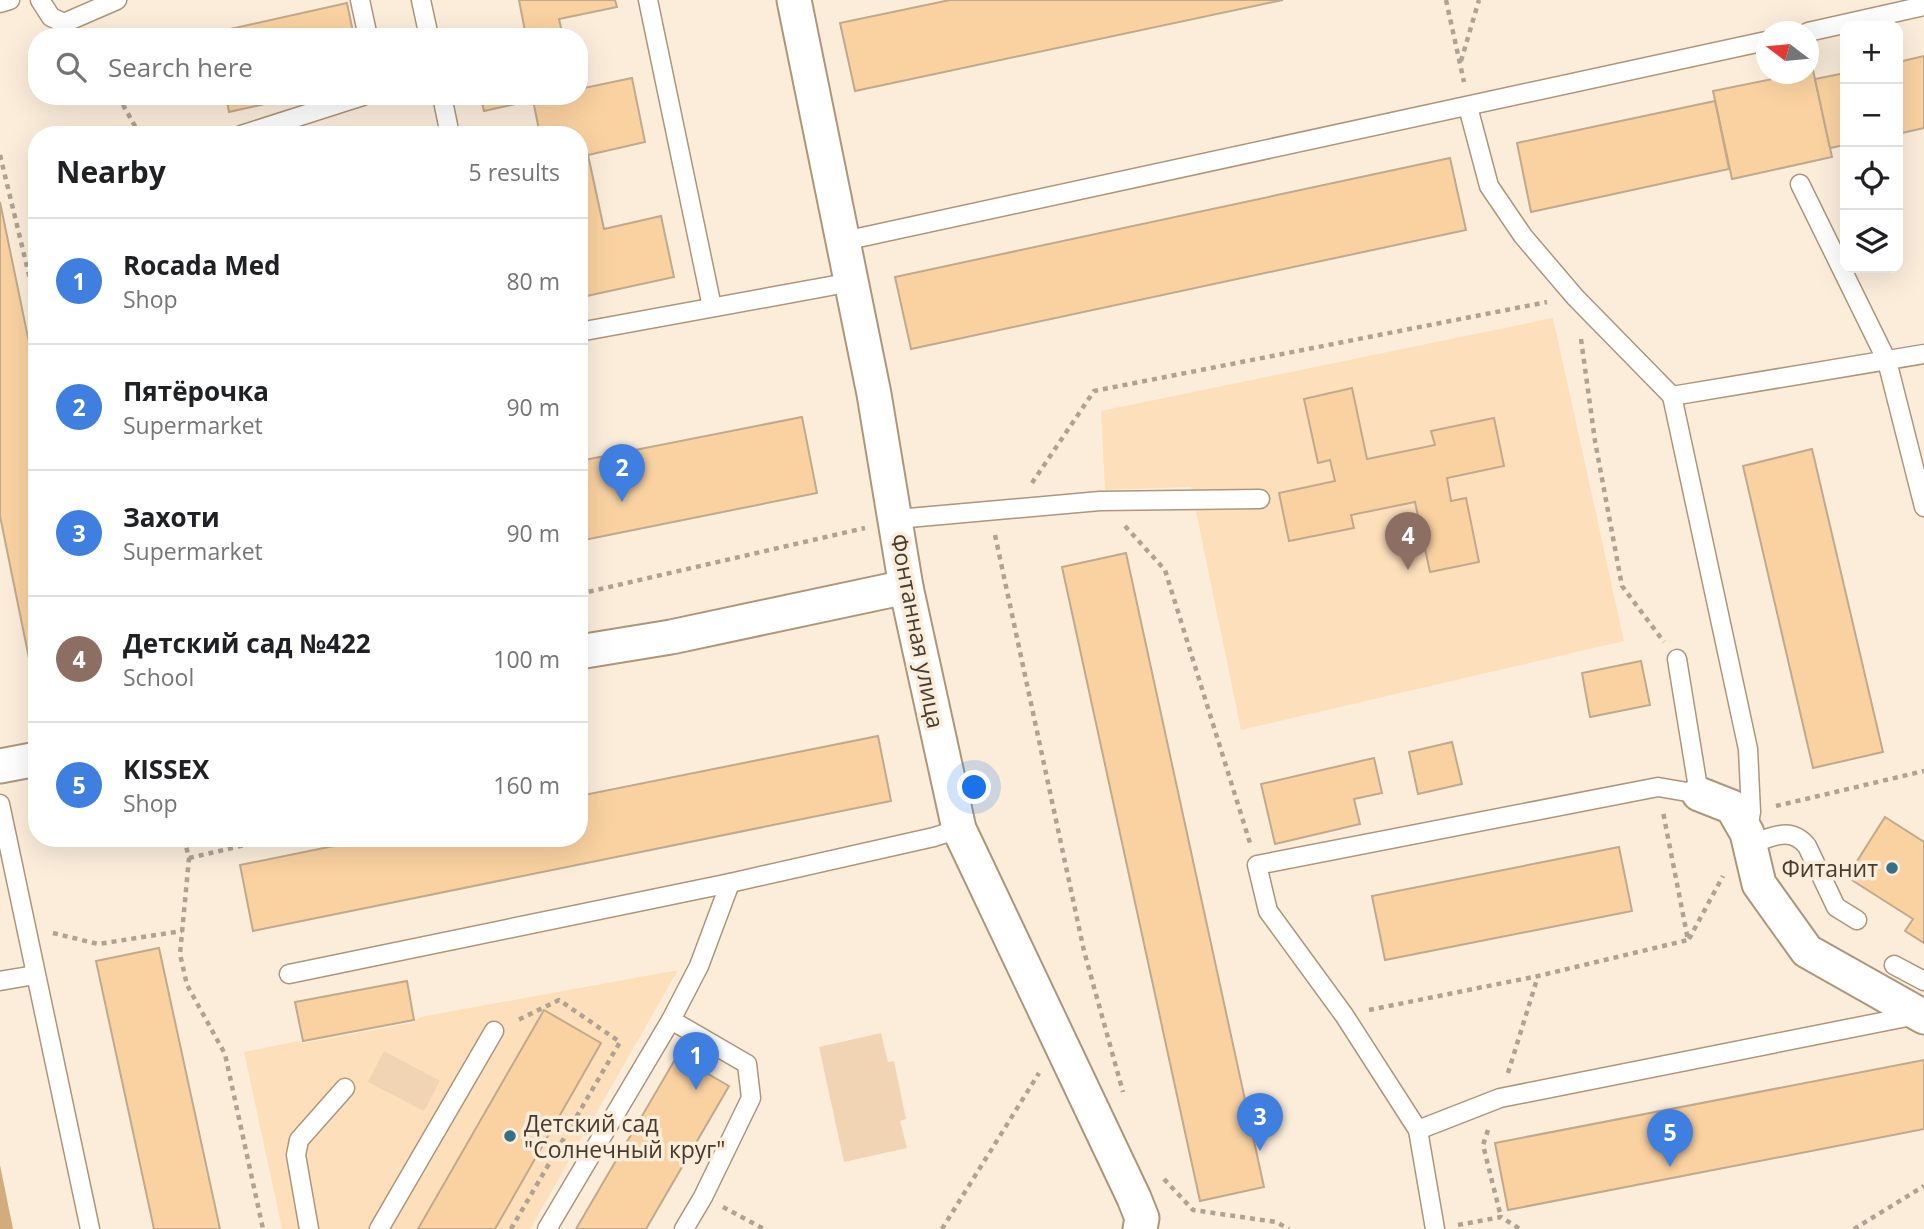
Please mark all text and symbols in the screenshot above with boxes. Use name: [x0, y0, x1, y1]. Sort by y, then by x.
north arrow: [1756, 21, 1819, 84]
map controls: [1840, 21, 1903, 273]
button: +: [1840, 21, 1903, 84]
search box: [28, 28, 588, 105]
icon: search: [52, 48, 90, 86]
text: Search here: [108, 49, 253, 85]
button: −: [1840, 84, 1903, 147]
button: locate: [1840, 147, 1903, 210]
text: Nearby: [56, 151, 166, 192]
text: 5 results: [469, 156, 560, 188]
button: layers: [1840, 210, 1903, 273]
text: Rocada Med: [123, 247, 281, 283]
text: 1: [72, 265, 86, 297]
text: 80 m: [506, 265, 560, 297]
text: Shop: [123, 283, 178, 315]
text: Пятёрочка: [123, 373, 269, 409]
text: 2: [72, 391, 86, 423]
text: 90 m: [506, 391, 560, 423]
text: Supermarket: [123, 409, 263, 441]
pin: 2: [599, 444, 645, 502]
text: Захоти: [123, 499, 220, 535]
pin: 4: [1385, 512, 1431, 570]
text: 3: [72, 517, 86, 549]
text: 90 m: [506, 517, 560, 549]
street label: Фонтанная улица: [883, 531, 953, 731]
text: Supermarket: [123, 535, 263, 567]
text: Детский сад №422: [123, 625, 371, 661]
text: 4: [72, 643, 86, 675]
text: 100 m: [493, 643, 560, 675]
text: School: [123, 661, 194, 693]
text: KISSEX: [123, 751, 209, 787]
text: 5: [72, 769, 86, 801]
text: 160 m: [493, 769, 560, 801]
your location: [957, 770, 991, 804]
text: Shop: [123, 787, 178, 819]
place label: Фитанит: [1781, 852, 1878, 884]
marker: Фитанит: [1884, 860, 1900, 876]
pin: 1: [673, 1032, 719, 1090]
pin: 3: [1237, 1093, 1283, 1151]
place label: Детский сад "Солнечный круг": [524, 1107, 725, 1165]
pin: 5: [1647, 1109, 1693, 1167]
marker: Детский сад "Солнечный круг": [502, 1128, 518, 1144]

